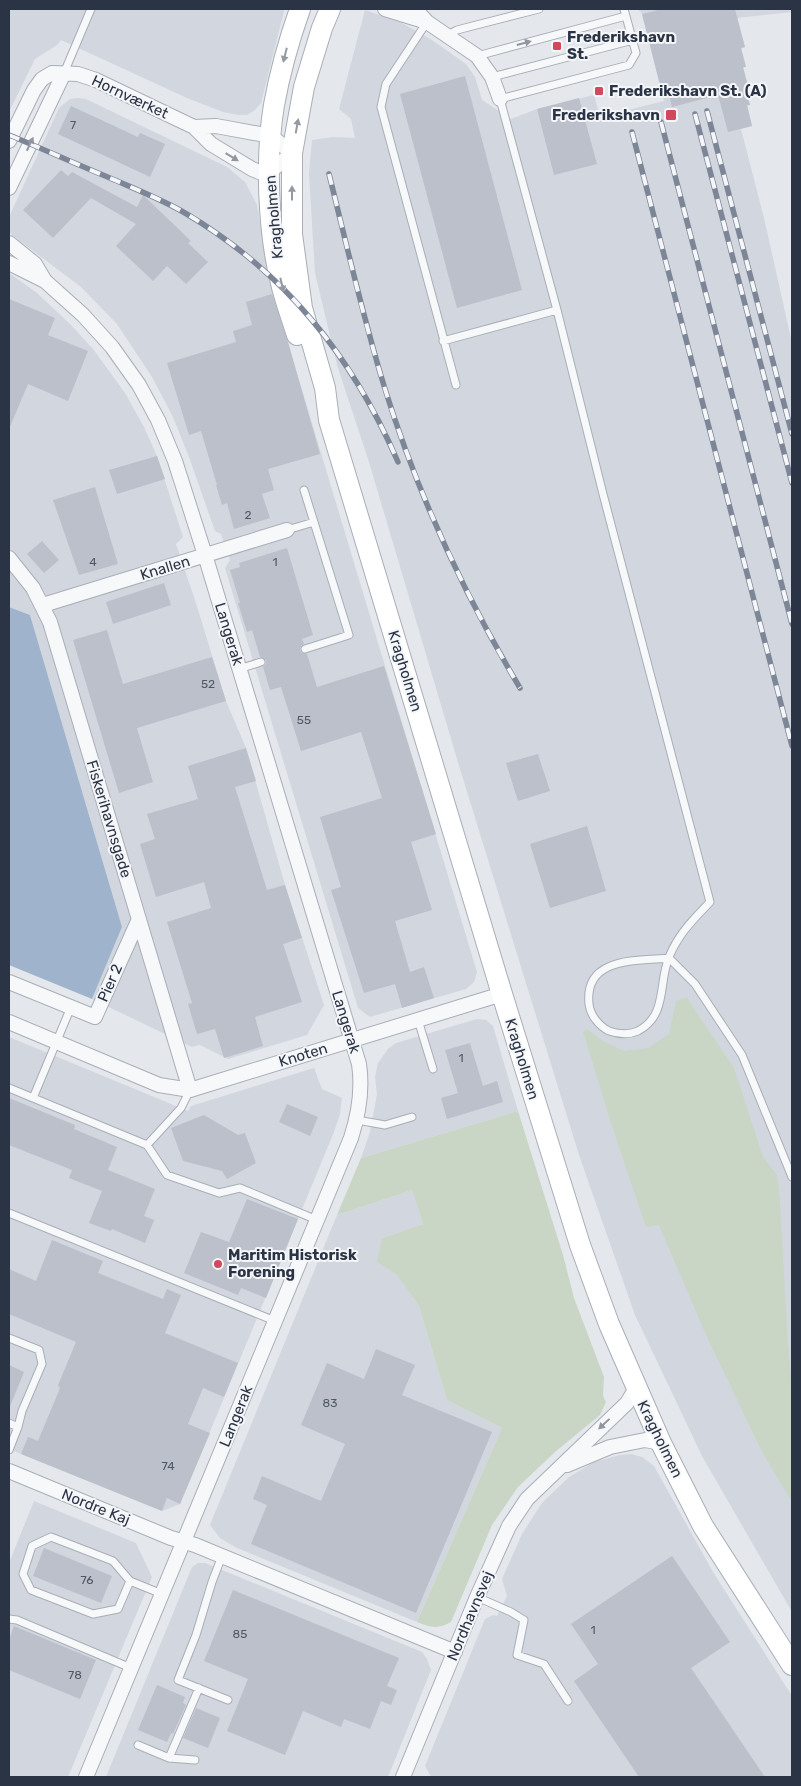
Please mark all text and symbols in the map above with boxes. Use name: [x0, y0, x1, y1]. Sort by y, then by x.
place label: Frederikshavn St.: [567, 28, 675, 63]
one-way arrow: [517, 39, 532, 47]
marker: Frederikshavn St.: [551, 40, 563, 52]
one-way arrow: [281, 48, 289, 63]
street label: Hornværket: [89, 71, 171, 123]
place label: Frederikshavn St. (A): [609, 82, 767, 100]
marker: Frederikshavn St. (A): [593, 85, 605, 97]
place label: Frederikshavn: [552, 106, 660, 124]
marker: Frederikshavn: [664, 108, 678, 122]
house number: 7: [70, 118, 76, 132]
one-way arrow: [293, 118, 301, 134]
one-way arrow: [26, 137, 34, 151]
one-way arrow: [226, 152, 239, 161]
street label: Kragholmen: [261, 174, 287, 260]
one-way arrow: [288, 185, 296, 201]
one-way arrow: [278, 278, 286, 293]
house number: 2: [244, 508, 252, 522]
street label: Knallen: [138, 552, 192, 584]
house number: 4: [89, 555, 97, 569]
house number: 1: [272, 555, 278, 569]
street label: Langerak: [211, 600, 247, 668]
street label: Kragholmen: [384, 628, 426, 714]
house number: 52: [201, 677, 215, 691]
house number: 55: [297, 713, 311, 727]
street label: Fiskerihavnsgade: [83, 758, 135, 880]
street label: Pier 2: [94, 961, 126, 1005]
street label: Langerak: [328, 988, 364, 1056]
street label: Kragholmen: [501, 1016, 543, 1102]
street label: Knoten: [276, 1039, 330, 1071]
house number: 1: [458, 1051, 464, 1065]
place label: Maritim Historisk Forening: [228, 1246, 357, 1281]
marker: Maritim Historisk Forening: [212, 1258, 224, 1270]
street label: Langerak: [216, 1382, 257, 1449]
house number: 83: [323, 1396, 337, 1410]
street label: Kragholmen: [633, 1397, 687, 1481]
one-way arrow: [599, 1418, 611, 1430]
house number: 74: [161, 1459, 175, 1473]
street label: Nordre Kaj: [59, 1485, 133, 1529]
street label: Nordhavnsvej: [443, 1568, 497, 1664]
house number: 76: [80, 1573, 94, 1587]
house number: 1: [590, 1623, 596, 1637]
house number: 85: [233, 1627, 247, 1641]
house number: 78: [68, 1668, 82, 1682]

